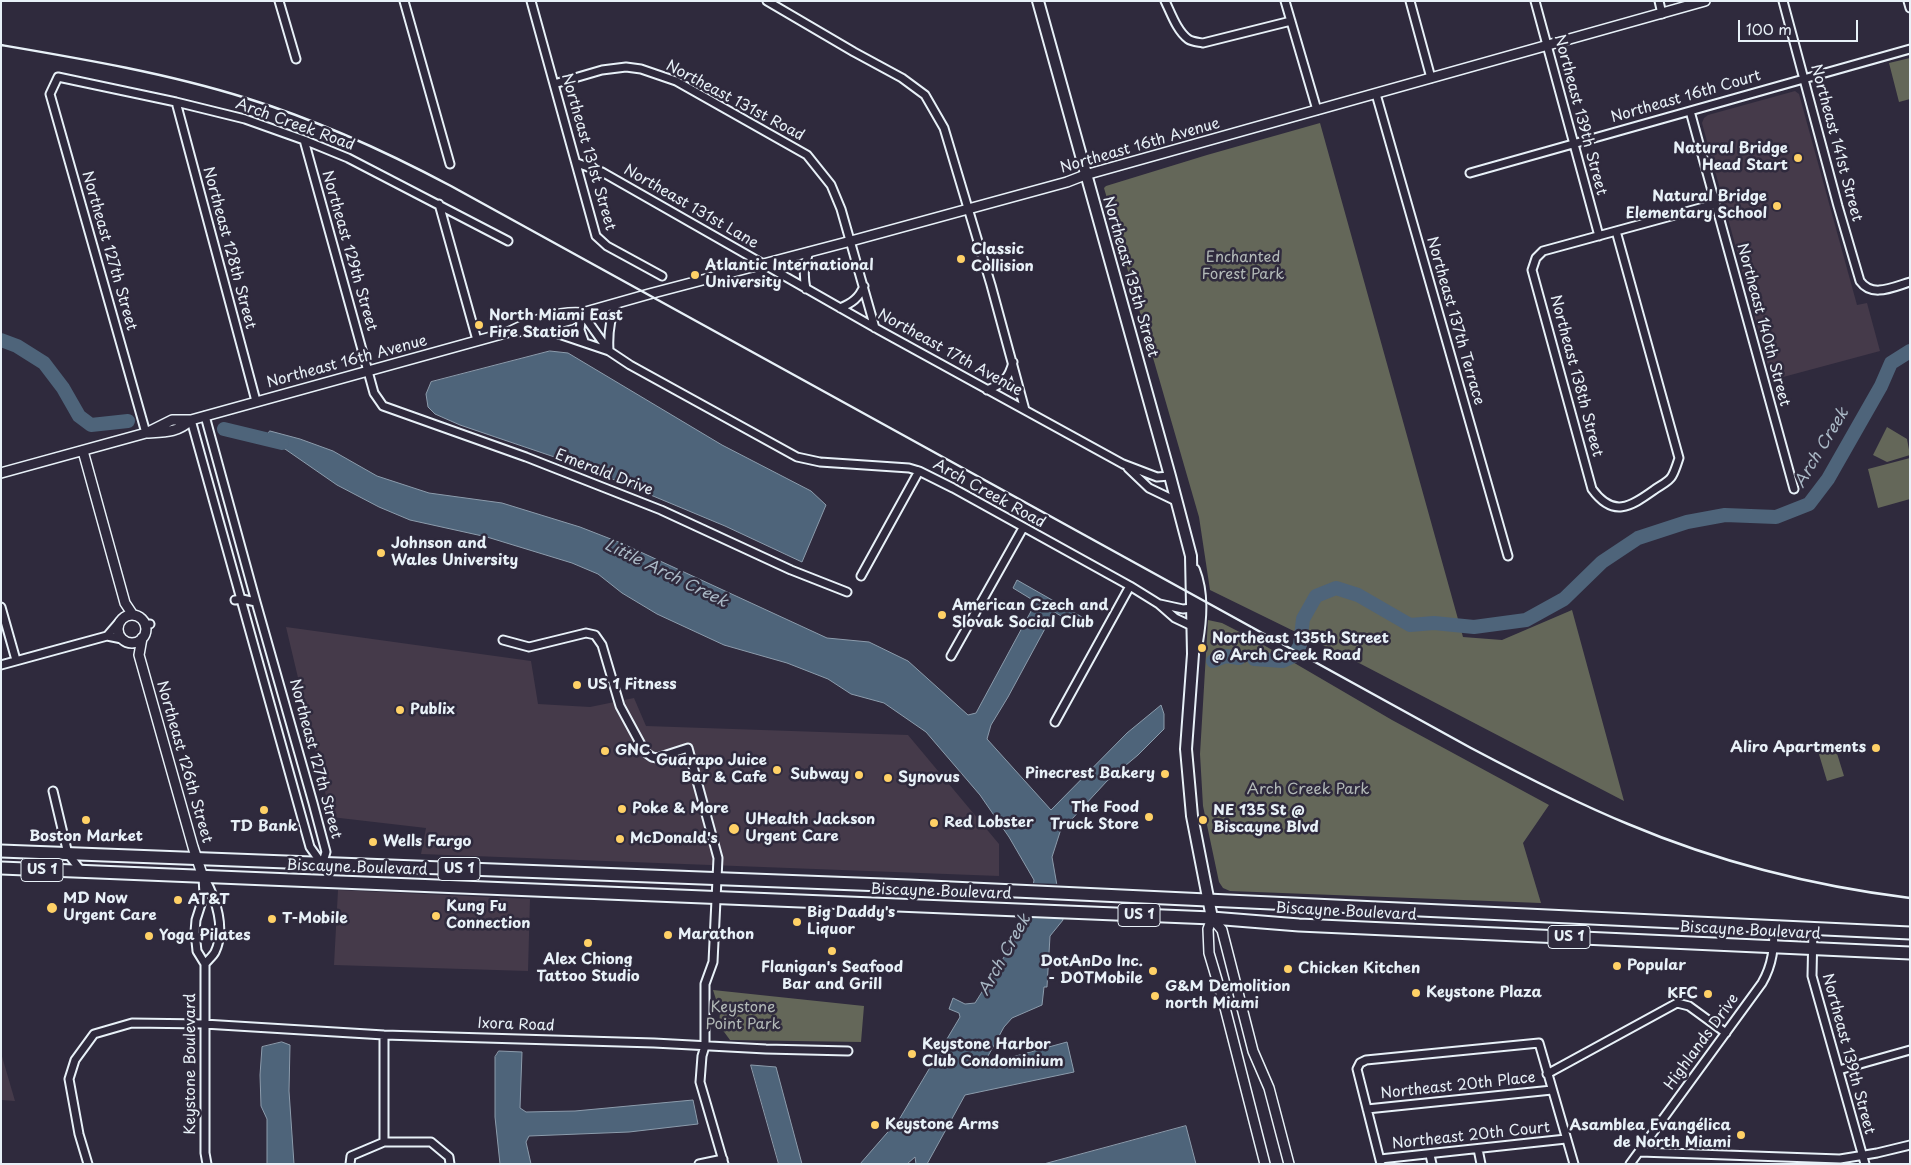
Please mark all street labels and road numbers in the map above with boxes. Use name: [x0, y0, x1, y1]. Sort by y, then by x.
street label: Northeast 139th Street: [1550, 33, 1610, 197]
street label: Northeast 131st Road: [663, 57, 807, 145]
street label: Northeast 141st Street: [1806, 62, 1866, 224]
street label: Northeast 16th Court: [1609, 67, 1763, 127]
street label: Northeast 131st Street: [557, 71, 619, 233]
street label: Arch Creek Road: [233, 95, 357, 155]
street label: Northeast 16th Avenue: [1058, 115, 1222, 177]
street label: Northeast 131st Lane: [620, 161, 762, 253]
street label: Northeast 128th Street: [199, 165, 259, 331]
street label: Northeast 127th Street: [78, 169, 140, 333]
street label: Northeast 129th Street: [317, 169, 381, 333]
street label: Northeast 135th Street: [1098, 194, 1162, 360]
street label: Northeast 137th Terrace: [1422, 235, 1488, 407]
street label: Northeast 140th Street: [1733, 241, 1793, 409]
street label: Northeast 138th Street: [1546, 293, 1606, 459]
street label: Northeast 17th Avenue: [874, 306, 1026, 400]
street label: Northeast 16th Avenue: [265, 332, 429, 392]
street label: Emerald Drive: [553, 446, 655, 500]
street label: Arch Creek Road: [930, 456, 1048, 532]
street label: Northeast 127th Street: [285, 677, 345, 841]
street label: Northeast 126th Street: [152, 679, 216, 845]
street label: Biscayne Boulevard: [286, 857, 428, 879]
road number: US 1: [21, 858, 63, 882]
road number: US 1: [438, 858, 480, 881]
street label: Biscayne Boulevard: [870, 881, 1012, 903]
street label: Biscayne Boulevard: [1275, 899, 1417, 925]
road number: US 1: [1118, 904, 1160, 926]
street label: Biscayne Boulevard: [1679, 918, 1821, 944]
road number: US 1: [1548, 926, 1590, 949]
street label: Northeast 139th Street: [1818, 972, 1878, 1136]
street label: Highlands Drive: [1661, 990, 1743, 1094]
street label: Keystone Boulevard: [182, 993, 200, 1135]
street label: Ixora Road: [477, 1015, 555, 1035]
street label: Northeast 20th Place: [1380, 1069, 1536, 1103]
street label: Northeast 20th Court: [1391, 1119, 1551, 1153]

